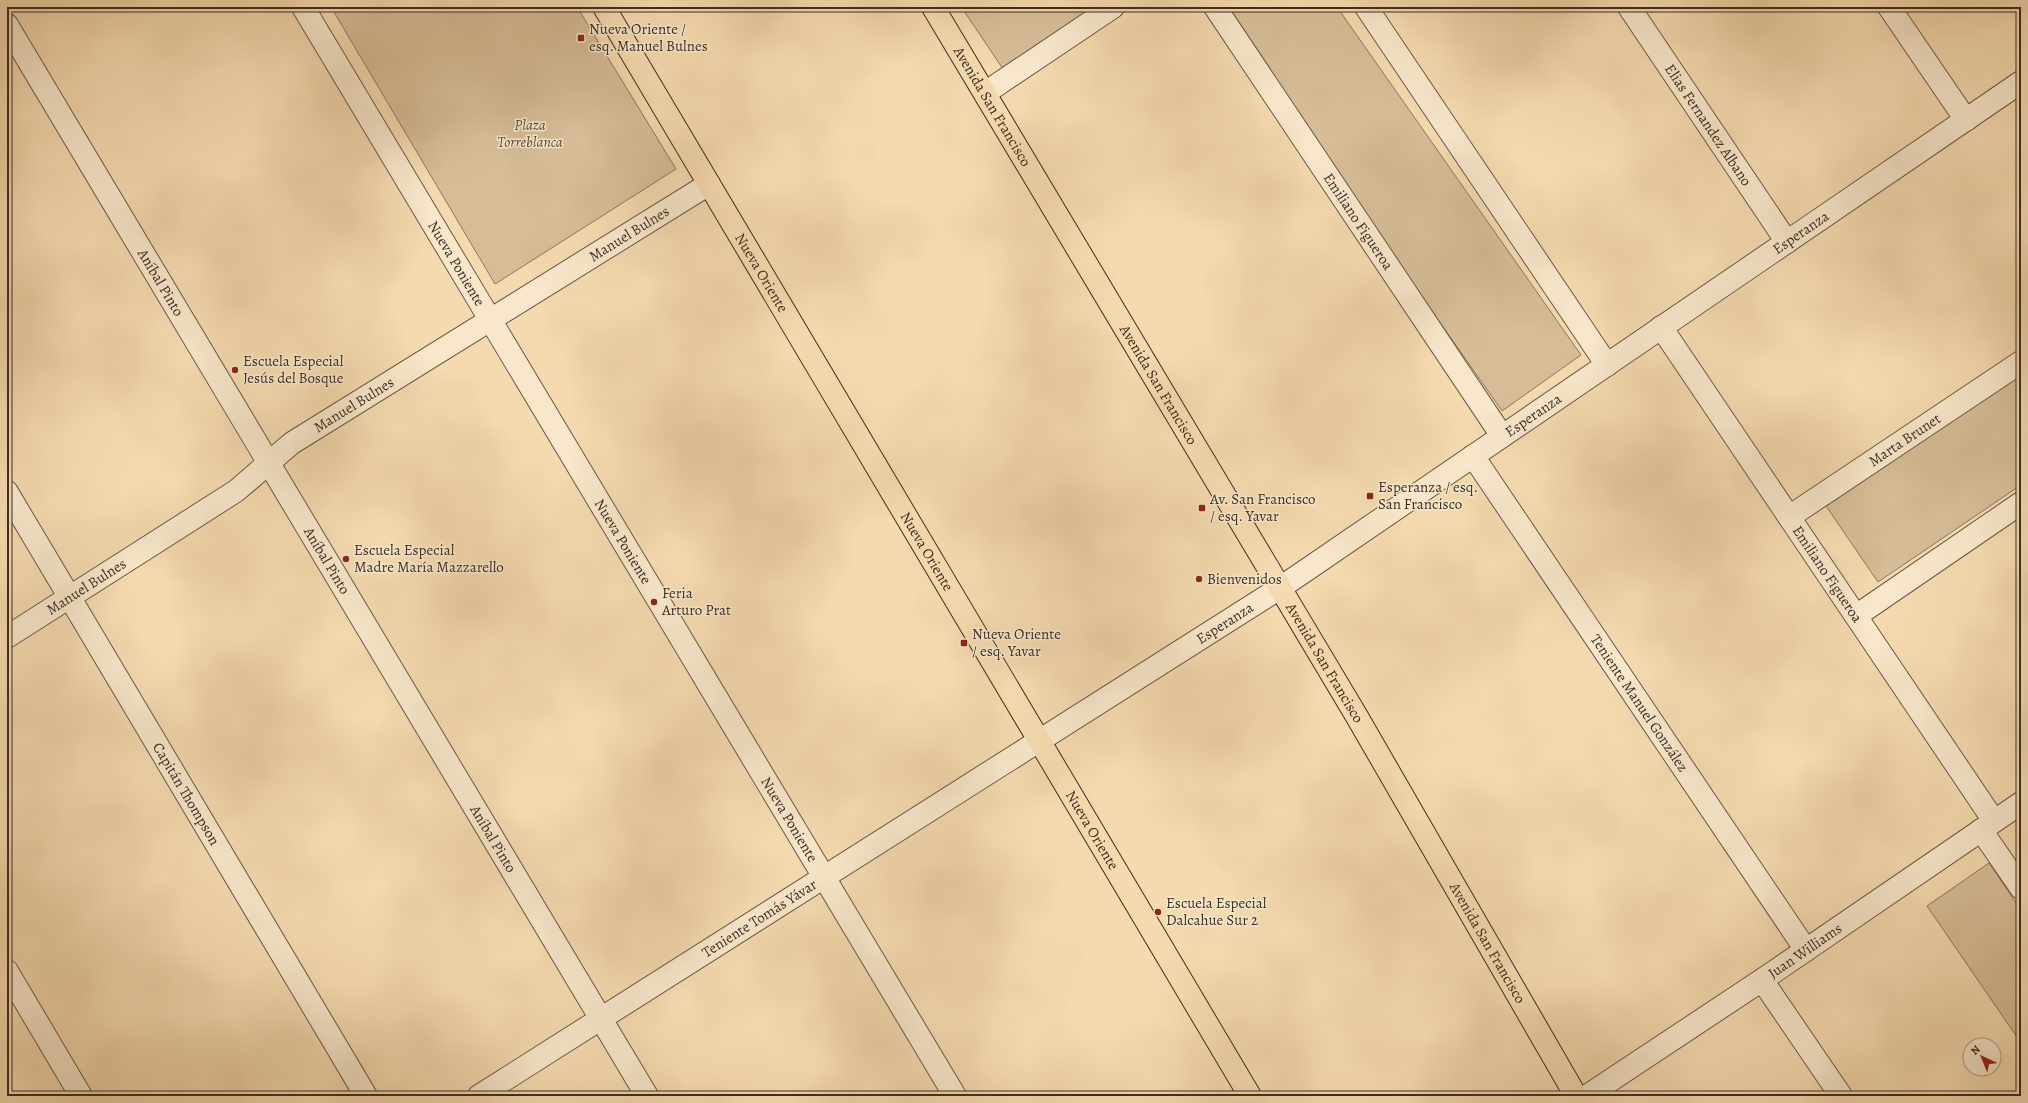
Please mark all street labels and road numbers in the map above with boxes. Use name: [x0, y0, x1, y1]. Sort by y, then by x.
street label: Avenida San Francisco: [948, 42, 1036, 170]
street label: Elias Fernandez Albano: [1660, 60, 1756, 190]
street label: Emiliano Figueroa: [1319, 169, 1398, 274]
street label: Manuel Bulnes: [585, 201, 673, 266]
street label: Esperanza: [1768, 206, 1833, 259]
street label: Nueva Poniente: [423, 217, 490, 310]
street label: Nueva Oriente: [730, 229, 793, 316]
street label: Aníbal Pinto: [132, 244, 189, 320]
street label: Avenida San Francisco: [1115, 320, 1202, 448]
street label: Manuel Bulnes: [310, 372, 398, 437]
street label: Esperanza: [1501, 389, 1565, 442]
street label: Marta Brunet: [1865, 408, 1945, 471]
street label: Nueva Poniente: [590, 495, 656, 588]
street label: Nueva Oriente: [896, 508, 958, 595]
street label: Aníbal Pinto: [299, 522, 355, 598]
street label: Emiliano Figueroa: [1788, 522, 1867, 626]
street label: Manuel Bulnes: [42, 554, 130, 619]
street label: Esperanza: [1192, 597, 1257, 649]
street label: Avenida San Francisco: [1281, 598, 1368, 727]
street label: Teniente Manuel González: [1586, 630, 1693, 776]
street label: Capitán Thompson: [148, 739, 225, 849]
street label: Nueva Poniente: [756, 773, 823, 866]
street label: Nueva Oriente: [1061, 787, 1124, 874]
street label: Aníbal Pinto: [465, 800, 521, 876]
street label: Teniente Tomás Yávar: [698, 874, 821, 962]
street label: Avenida San Francisco: [1444, 878, 1530, 1007]
street label: Juan Williams: [1764, 918, 1846, 983]

